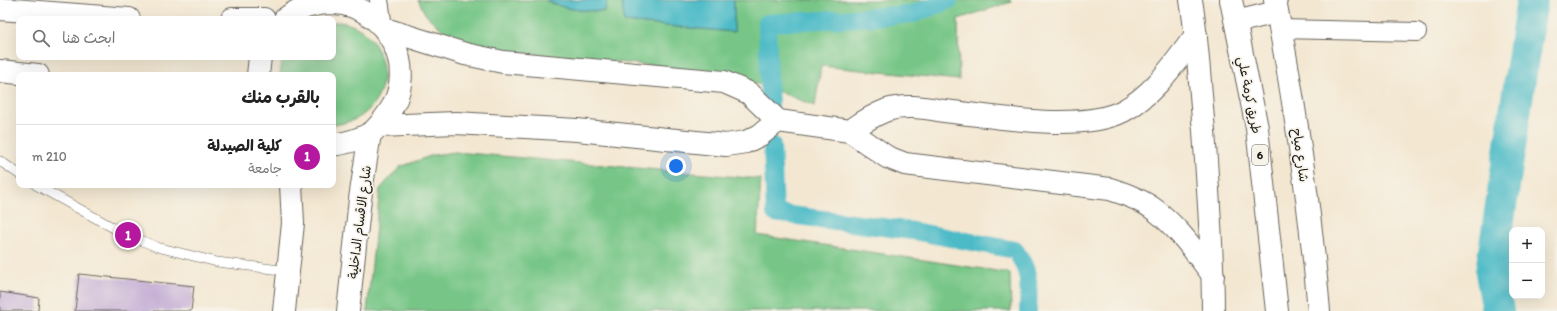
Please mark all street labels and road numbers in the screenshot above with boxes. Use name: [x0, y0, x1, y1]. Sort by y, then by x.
street label: طريق كرمة علي: [1231, 55, 1264, 136]
street label: شارع مياح: [1287, 127, 1312, 183]
road number: 6: [1252, 145, 1268, 165]
street label: شارع الاقسام الداخلية: [345, 165, 377, 280]

